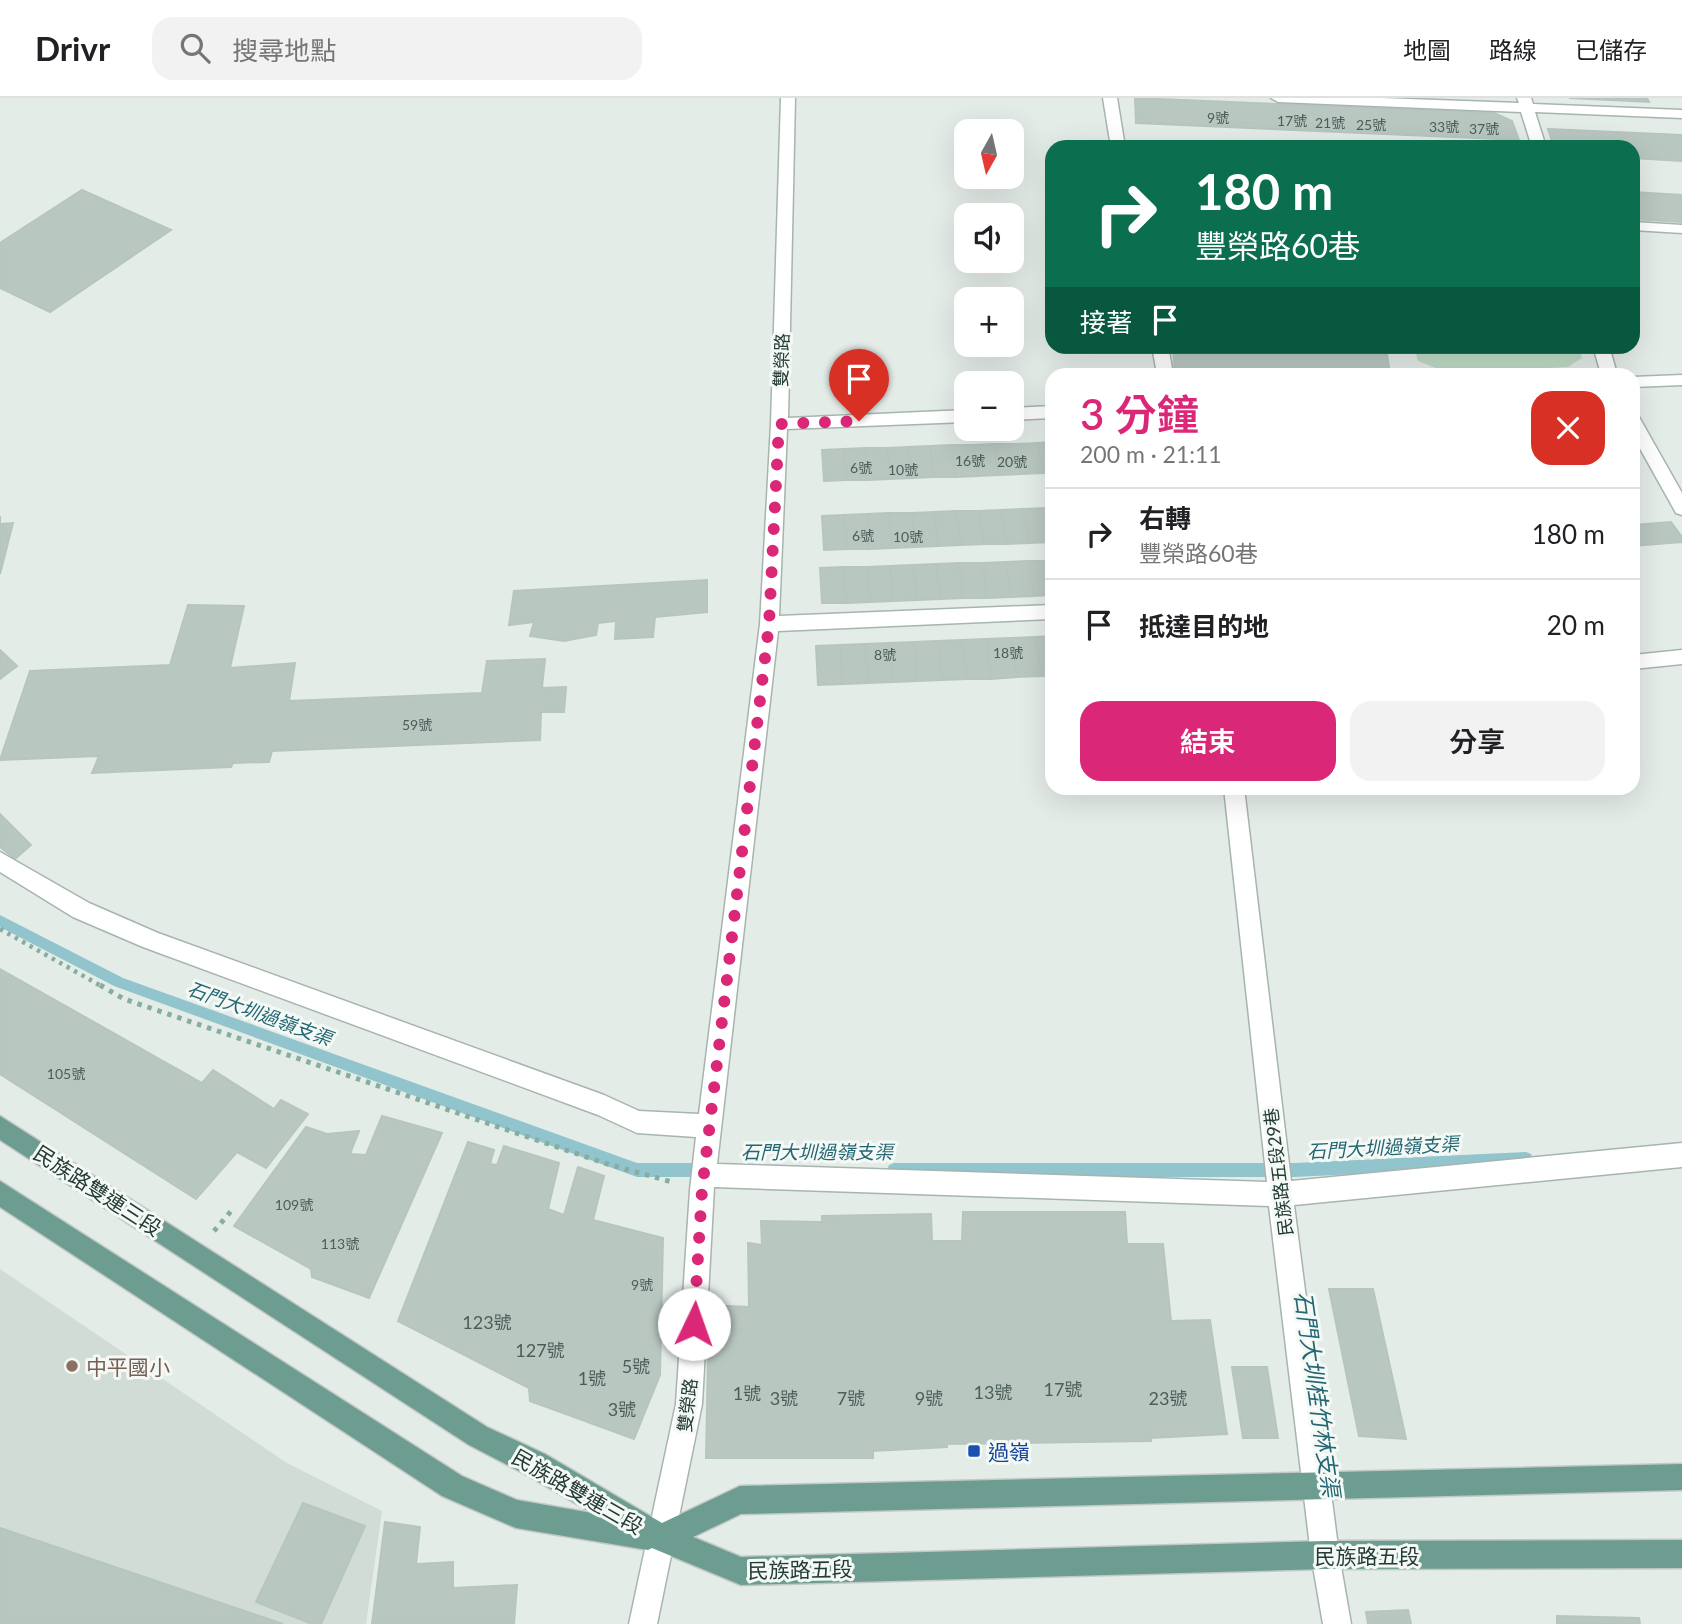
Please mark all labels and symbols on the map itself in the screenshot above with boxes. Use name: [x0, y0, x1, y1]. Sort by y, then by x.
house number: 9號: [1207, 109, 1229, 126]
house number: 17號: [1277, 112, 1307, 129]
house number: 21號: [1315, 114, 1345, 131]
house number: 25號: [1356, 116, 1386, 133]
house number: 33號: [1429, 118, 1459, 135]
north arrow: [954, 119, 1024, 189]
house number: 37號: [1469, 120, 1499, 137]
street label: 雙榮路: [769, 333, 793, 387]
pin: [829, 349, 889, 421]
house number: 16號: [955, 452, 985, 469]
house number: 20號: [997, 453, 1027, 470]
house number: 6號: [850, 459, 872, 476]
house number: 10號: [888, 461, 918, 478]
house number: 6號: [852, 527, 874, 544]
house number: 10號: [893, 528, 923, 545]
house number: 18號: [993, 644, 1023, 661]
house number: 8號: [874, 646, 896, 663]
house number: 59號: [402, 716, 432, 733]
water label: 石門大圳過嶺支渠: [185, 976, 338, 1051]
house number: 105號: [47, 1065, 85, 1082]
street label: 民族路五段29巷: [1259, 1107, 1297, 1237]
water label: 石門大圳過嶺支渠: [1306, 1131, 1462, 1162]
street label: 民族路雙連三段: [30, 1139, 166, 1241]
water label: 石門大圳過嶺支渠: [741, 1140, 896, 1163]
house number: 109號: [275, 1196, 313, 1213]
house number: 113號: [321, 1235, 359, 1252]
house number: 9號: [631, 1276, 653, 1293]
position arrow: [657, 1287, 731, 1361]
water label: 石門大圳桂竹林支渠: [1290, 1290, 1347, 1501]
house number: 123號: [462, 1311, 512, 1333]
house number: 127號: [515, 1339, 565, 1361]
place label: 中平國小: [86, 1354, 170, 1379]
house number: 5號: [622, 1355, 650, 1377]
marker: 中平國小: [64, 1358, 80, 1374]
house number: 1號: [578, 1367, 606, 1389]
street label: 雙榮路: [673, 1377, 701, 1433]
house number: 17號: [1044, 1378, 1082, 1400]
house number: 13號: [974, 1381, 1012, 1403]
house number: 1號: [733, 1382, 761, 1404]
house number: 3號: [770, 1387, 798, 1409]
house number: 7號: [837, 1387, 865, 1409]
house number: 9號: [915, 1387, 943, 1409]
house number: 23號: [1149, 1387, 1187, 1409]
house number: 3號: [608, 1398, 636, 1420]
place label: 過嶺: [988, 1439, 1030, 1464]
street label: 民族路雙連三段: [508, 1443, 648, 1539]
marker: 過嶺: [966, 1443, 982, 1459]
street label: 民族路五段: [1315, 1543, 1420, 1568]
street label: 民族路五段: [747, 1556, 853, 1582]

